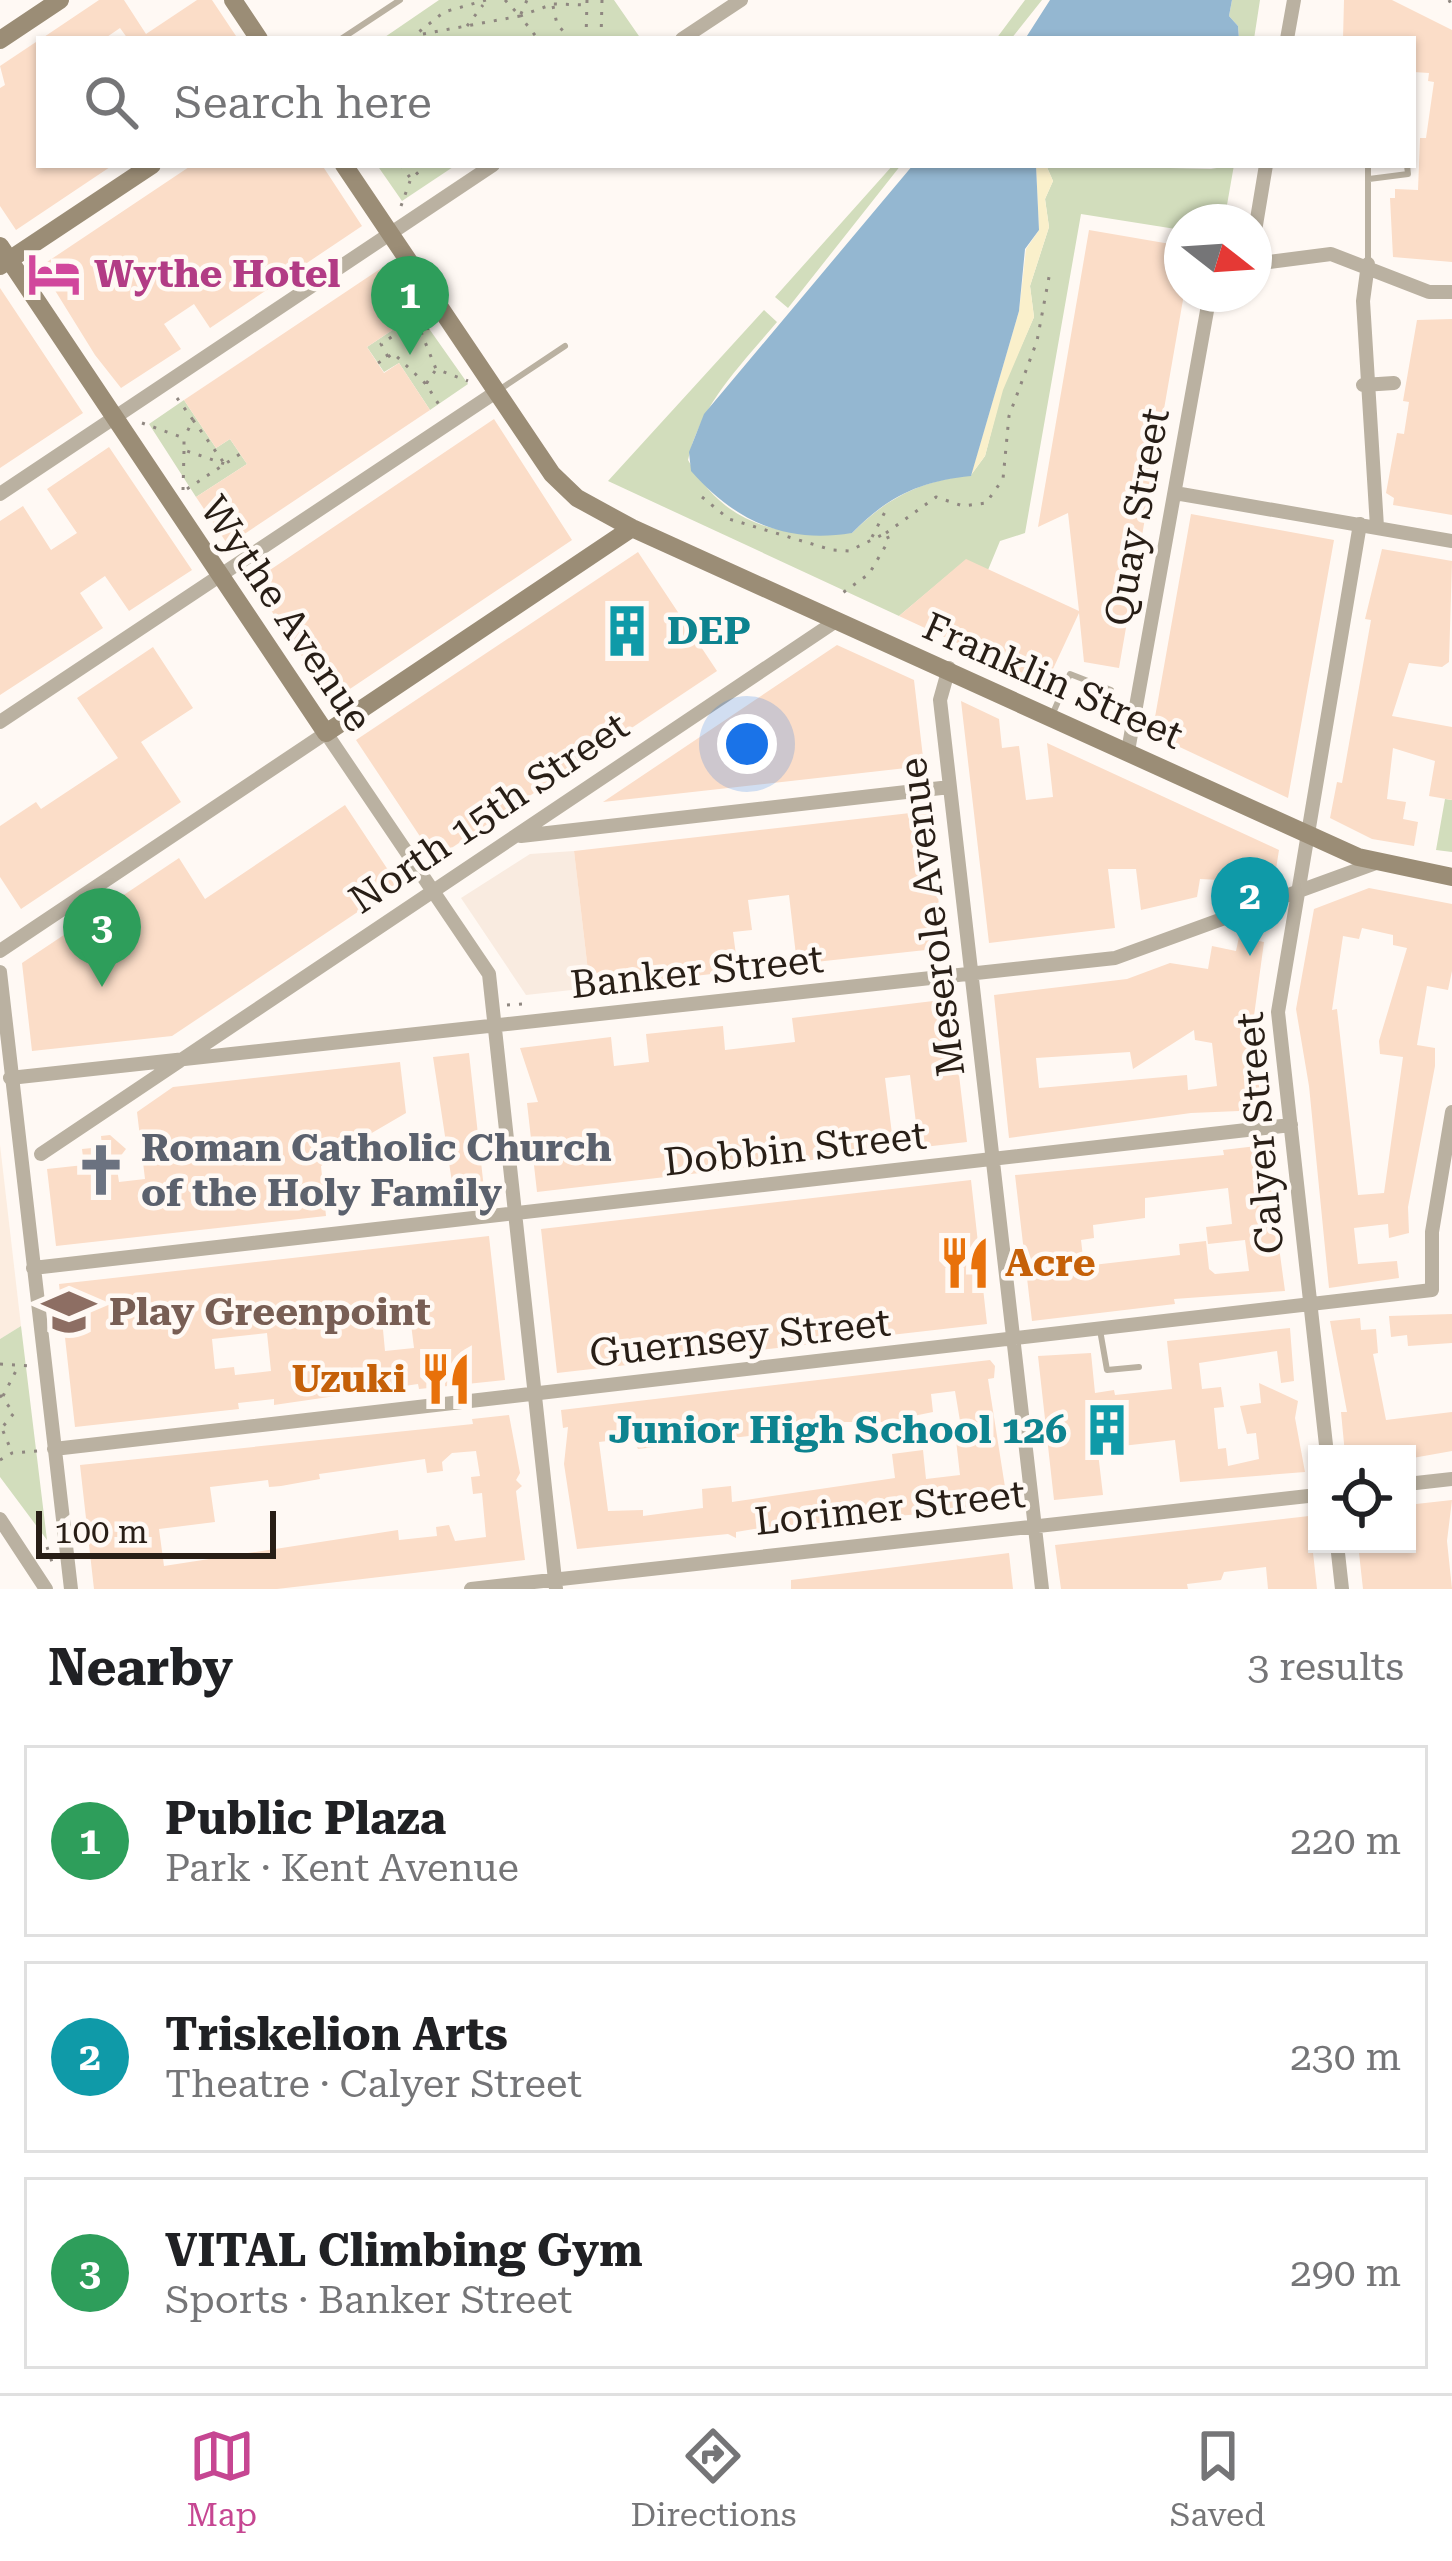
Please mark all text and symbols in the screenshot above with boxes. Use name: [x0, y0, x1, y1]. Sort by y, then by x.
search box: [36, 36, 1416, 168]
icon: search: [78, 69, 144, 135]
text: Search here: [174, 76, 432, 129]
north arrow: [1164, 204, 1272, 312]
hotel icon: Wythe Hotel: [25, 245, 83, 303]
place label: Wythe Hotel: [94, 251, 340, 297]
pin: 1: [371, 256, 449, 355]
street label: Quay Street: [1095, 405, 1179, 629]
street label: Wythe Avenue: [190, 488, 382, 740]
building icon: DEP: [598, 602, 656, 660]
street label: Franklin Street: [916, 603, 1190, 759]
place label: DEP: [667, 608, 751, 654]
street label: North 15th Street: [341, 703, 637, 923]
your location: [717, 714, 777, 774]
street label: Meserole Avenue: [890, 755, 974, 1079]
pin: 2: [1211, 857, 1289, 956]
pin: 3: [63, 888, 141, 987]
street label: Banker Street: [568, 936, 826, 1008]
street label: Calyer Street: [1227, 1010, 1293, 1256]
street label: Dobbin Street: [661, 1112, 929, 1186]
place label: Roman Catholic Church of the Holy Family: [141, 1125, 612, 1216]
church icon: Roman Catholic Church of the Holy Family: [72, 1141, 130, 1199]
restaurant icon: Acre: [936, 1234, 994, 1292]
place label: Acre: [1005, 1240, 1096, 1286]
school or university icon: Play Greenpoint: [40, 1283, 98, 1341]
place label: Play Greenpoint: [109, 1289, 431, 1335]
street label: Guernsey Street: [587, 1299, 893, 1377]
restaurant icon: Uzuki: [417, 1350, 475, 1408]
place label: Uzuki: [291, 1356, 406, 1402]
building icon: Junior High School 126: [1078, 1401, 1136, 1459]
place label: Junior High School 126: [609, 1407, 1067, 1453]
map controls: [1308, 1445, 1416, 1553]
button: locate: [1308, 1445, 1416, 1553]
street label: Lorimer Street: [753, 1471, 1027, 1545]
scale bar: [36, 1505, 276, 1558]
text: 100 m: [54, 1512, 148, 1551]
text: Nearby: [48, 1638, 233, 1697]
text: 3 results: [1247, 1644, 1404, 1690]
text: Public Plaza: [165, 1792, 446, 1845]
text: 1: [79, 1818, 101, 1864]
text: 220 m: [1290, 1818, 1401, 1864]
text: Park · Kent Avenue: [165, 1845, 519, 1891]
text: Triskelion Arts: [165, 2008, 508, 2061]
text: 2: [79, 2034, 101, 2080]
text: 230 m: [1290, 2034, 1401, 2080]
text: Theatre · Calyer Street: [165, 2061, 582, 2107]
text: VITAL Climbing Gym: [165, 2224, 643, 2277]
text: 3: [79, 2250, 101, 2296]
text: 290 m: [1290, 2250, 1401, 2296]
text: Sports · Banker Street: [165, 2277, 572, 2323]
tab: Map: [187, 2423, 257, 2534]
tab: Directions: [630, 2423, 796, 2534]
tab: Saved: [1170, 2423, 1265, 2534]

